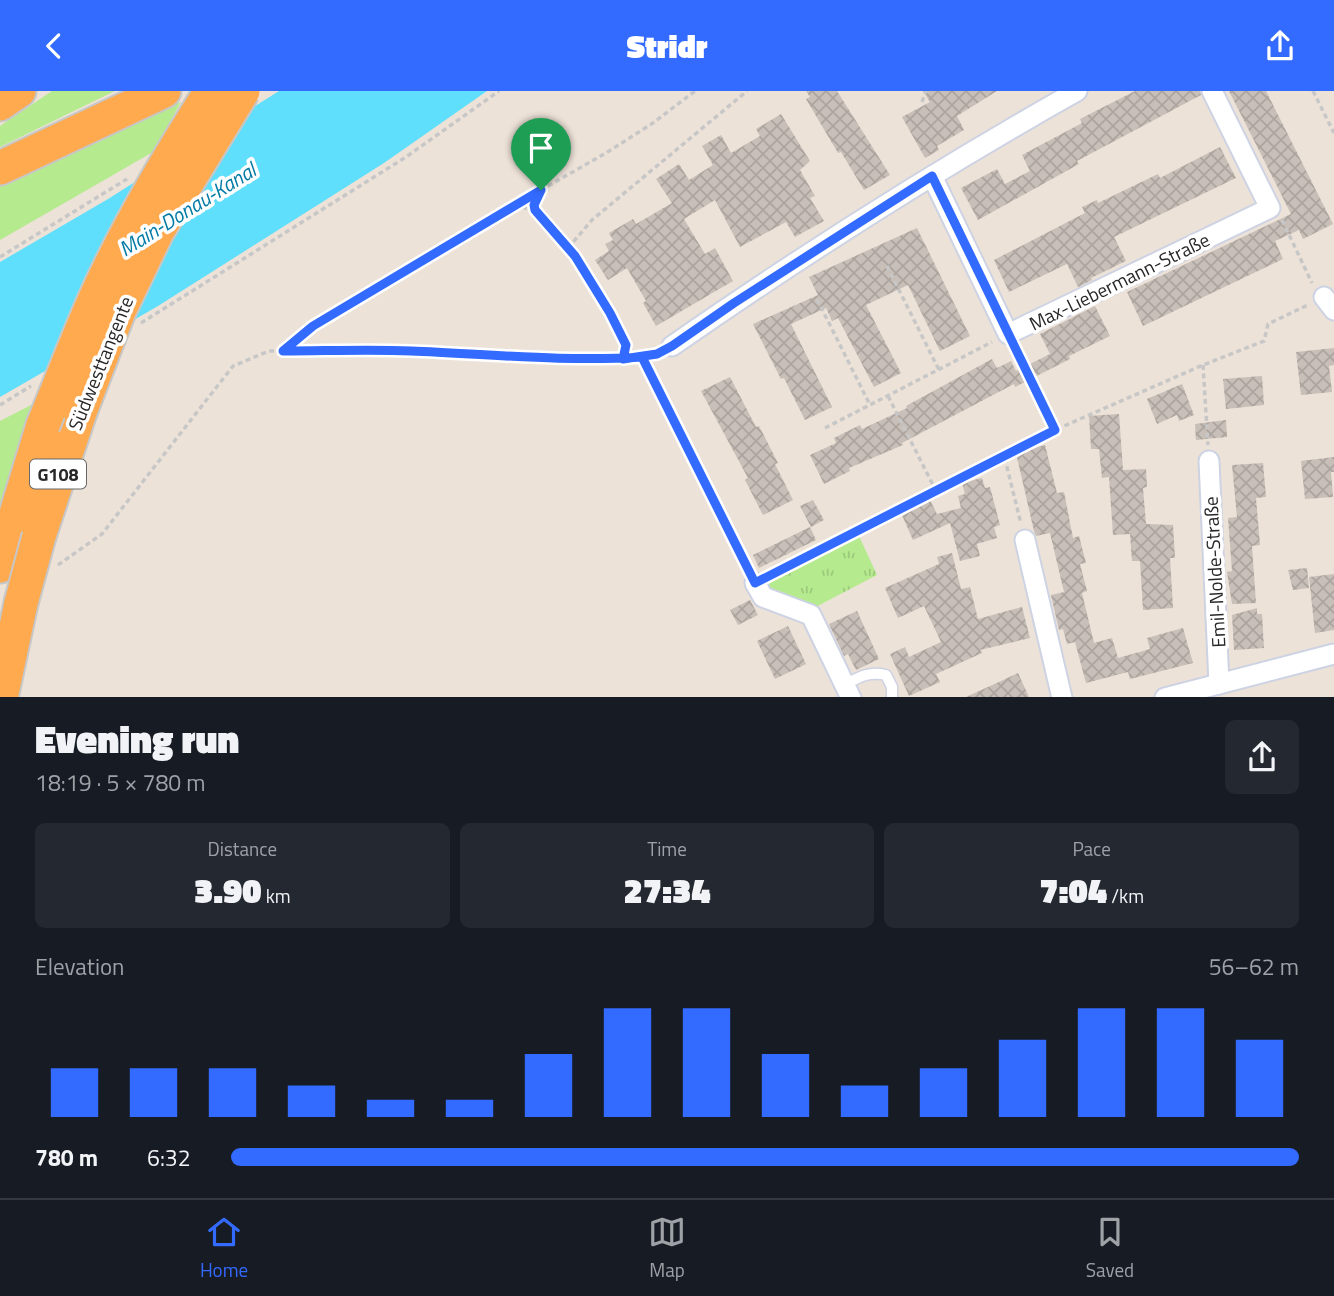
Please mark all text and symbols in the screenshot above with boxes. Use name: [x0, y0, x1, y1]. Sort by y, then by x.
text: Stridr: [626, 22, 708, 70]
icon: back: [35, 27, 73, 65]
icon: share: [1261, 27, 1299, 65]
pin: [511, 118, 571, 190]
icon: arrive: [522, 129, 560, 167]
water label: Main-Donau-Kanal: [112, 153, 264, 264]
street label: Max-Liebermann-Straße: [1024, 225, 1214, 337]
street label: Südwesttangente: [60, 292, 140, 434]
road number: G108: [30, 459, 86, 489]
street label: Emil-Nolde-Straße: [1196, 496, 1232, 648]
text: Evening run: [35, 710, 239, 768]
button: share: [1225, 720, 1299, 794]
text: 18:19 · 5 × 780 m: [35, 765, 205, 800]
text: Distance: [208, 834, 277, 863]
text: Time: [647, 834, 687, 863]
text: Pace: [1072, 834, 1111, 863]
text: 3.90: [194, 863, 262, 917]
text: 27:34: [623, 863, 711, 917]
text: 7:04: [1039, 863, 1107, 917]
text: km: [262, 881, 291, 910]
text: /km: [1107, 881, 1144, 910]
text: Elevation: [35, 949, 124, 984]
text: 56–62 m: [1209, 949, 1299, 984]
text: 780 m: [35, 1140, 98, 1175]
text: 6:32: [147, 1140, 191, 1175]
tab: Home: [200, 1213, 248, 1284]
tab: Map: [648, 1213, 686, 1284]
tab: Saved: [1086, 1213, 1134, 1284]

